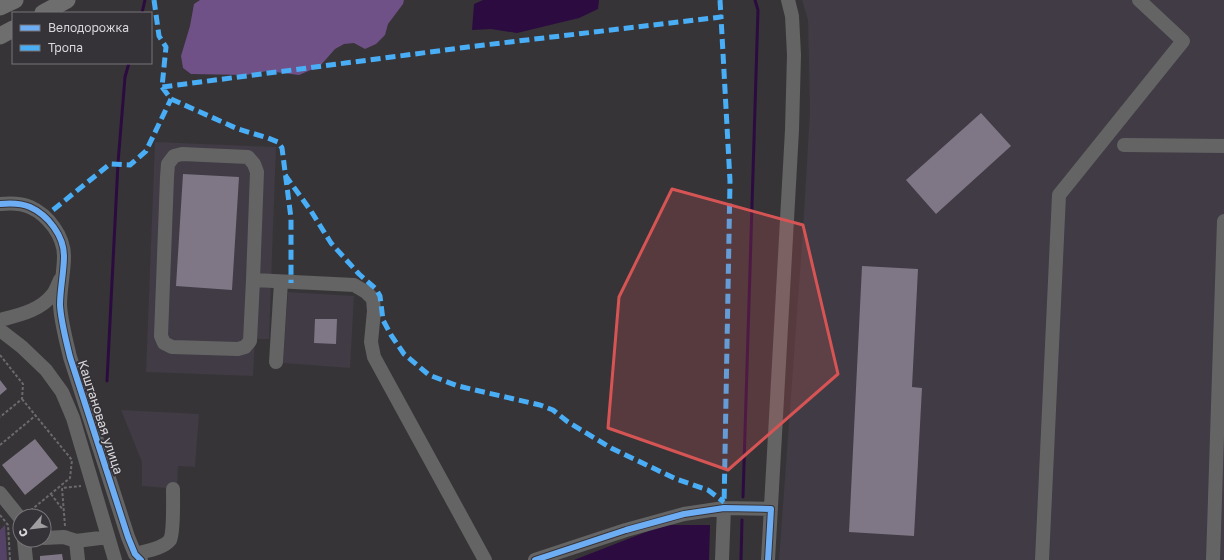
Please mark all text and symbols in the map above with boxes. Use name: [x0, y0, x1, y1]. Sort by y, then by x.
legend: [12, 12, 152, 64]
text: Велодорожка: [48, 20, 129, 35]
text: Тропа: [48, 40, 83, 55]
street label: Каштановая улица: [75, 358, 127, 476]
north arrow: [12, 508, 52, 548]
text: С: [15, 526, 30, 539]

